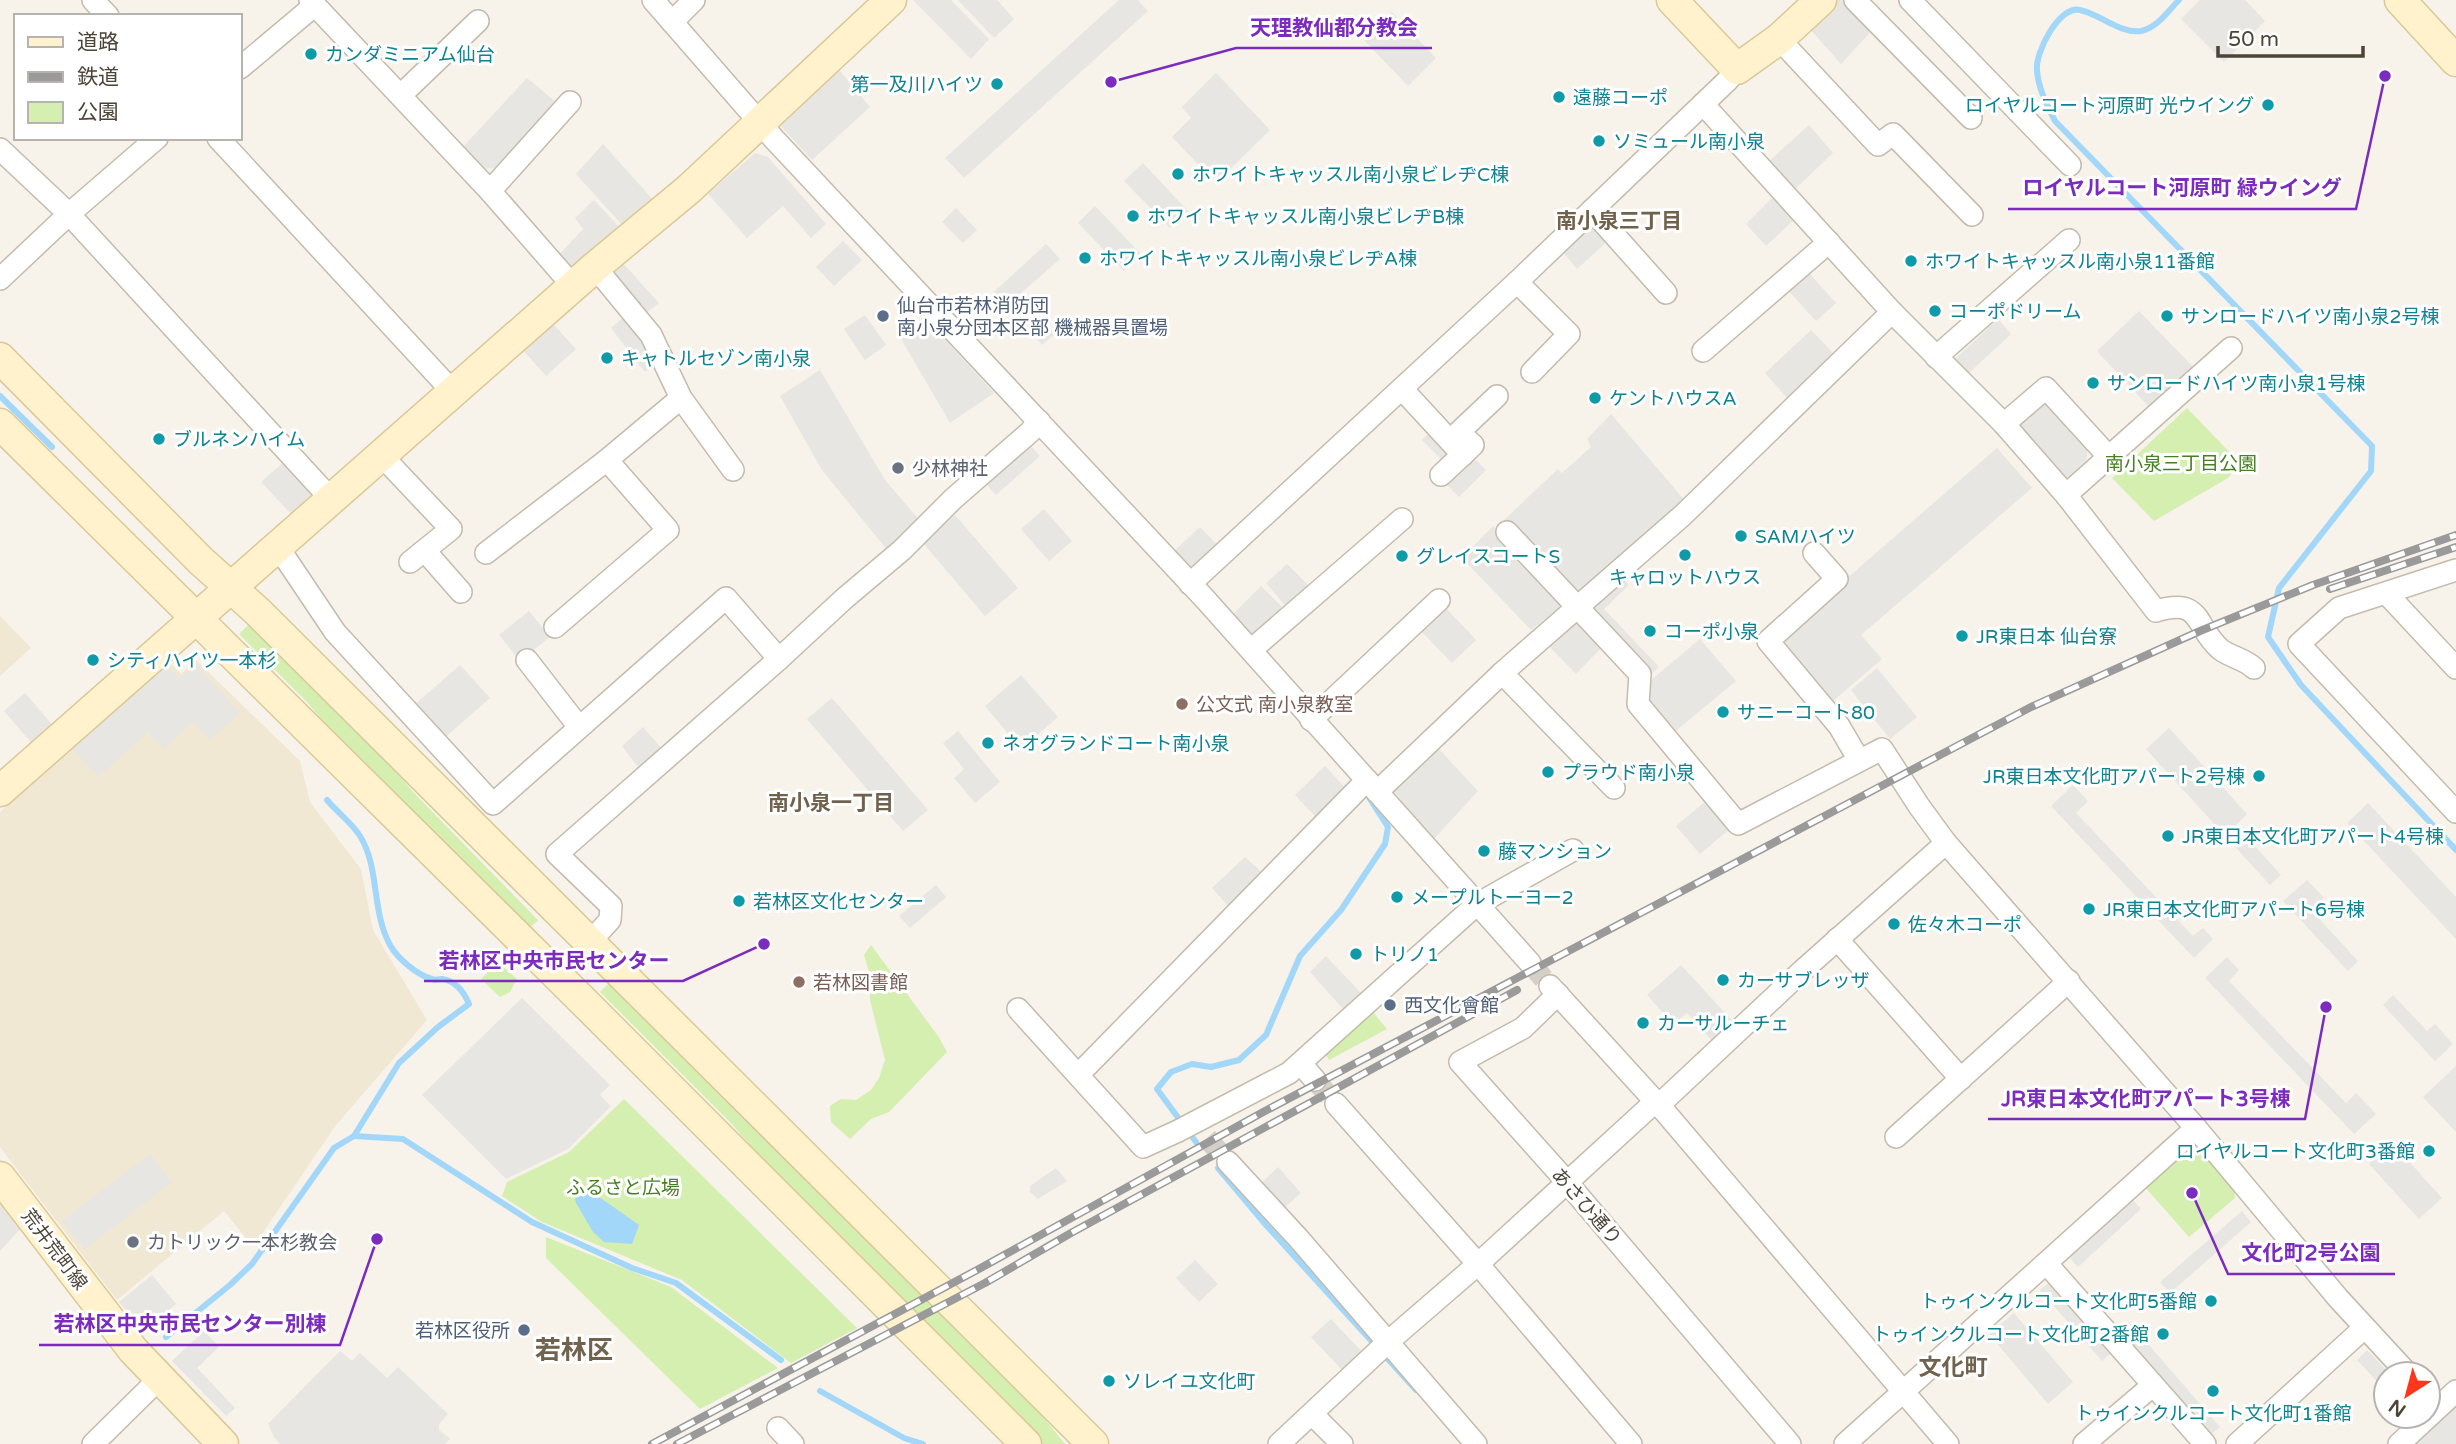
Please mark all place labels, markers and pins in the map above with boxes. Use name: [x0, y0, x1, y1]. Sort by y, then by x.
callout: 天理教仙都分教会: [1236, 6, 1432, 48]
place label: カンダミニアム仙台: [325, 44, 495, 66]
marker: カンダミニアム仙台: [303, 46, 319, 62]
place label: 第一及川ハイツ: [850, 74, 983, 96]
marker: 第一及川ハイツ: [989, 76, 1005, 92]
place label: 遠藤コーポ: [1573, 87, 1668, 109]
marker: 遠藤コーポ: [1551, 89, 1567, 105]
place label: ロイヤルコート河原町 光ウイング: [1965, 95, 2254, 117]
marker: ロイヤルコート河原町 光ウイング: [2260, 97, 2276, 113]
place label: ソミュール南小泉: [1613, 131, 1765, 153]
marker: ソミュール南小泉: [1591, 133, 1607, 149]
place label: ホワイトキャッスル南小泉ビレヂC棟: [1192, 164, 1509, 186]
marker: ホワイトキャッスル南小泉ビレヂC棟: [1170, 166, 1186, 182]
callout: ロイヤルコート河原町 緑ウイング: [2008, 167, 2356, 209]
place label: ホワイトキャッスル南小泉ビレヂB棟: [1147, 206, 1464, 228]
marker: ホワイトキャッスル南小泉ビレヂB棟: [1125, 208, 1141, 224]
place label: ホワイトキャッスル南小泉ビレヂA棟: [1099, 248, 1417, 270]
marker: ホワイトキャッスル南小泉ビレヂA棟: [1077, 250, 1093, 266]
place label: ホワイトキャッスル南小泉11番館: [1925, 251, 2215, 273]
marker: ホワイトキャッスル南小泉11番館: [1903, 253, 1919, 269]
place label: 仙台市若林消防団 南小泉分団本区部 機械器具置場: [897, 295, 1168, 339]
place label: コーポドリーム: [1949, 301, 2081, 323]
marker: コーポドリーム: [1927, 303, 1943, 319]
place label: サンロードハイツ南小泉2号棟: [2181, 306, 2440, 328]
marker: 仙台市若林消防団 南小泉分団本区部 機械器具置場: [875, 308, 891, 324]
marker: サンロードハイツ南小泉2号棟: [2159, 308, 2175, 324]
place label: キャトルセゾン南小泉: [621, 348, 811, 370]
marker: キャトルセゾン南小泉: [599, 350, 615, 366]
place label: サンロードハイツ南小泉1号棟: [2107, 373, 2366, 395]
marker: サンロードハイツ南小泉1号棟: [2085, 375, 2101, 391]
place label: ケントハウスA: [1609, 388, 1737, 410]
marker: ケントハウスA: [1587, 390, 1603, 406]
place label: ブルネンハイム: [173, 429, 305, 451]
marker: ブルネンハイム: [151, 431, 167, 447]
place label: 少林神社: [912, 458, 988, 480]
marker: 少林神社: [890, 460, 906, 476]
place label: SAMハイツ: [1755, 526, 1856, 548]
marker: SAMハイツ: [1733, 528, 1749, 544]
place label: グレイスコートS: [1416, 546, 1560, 568]
marker: キャロットハウス: [1677, 547, 1693, 563]
marker: グレイスコートS: [1394, 548, 1410, 564]
place label: キャロットハウス: [1609, 567, 1761, 589]
place label: コーポ小泉: [1664, 621, 1759, 643]
marker: コーポ小泉: [1642, 623, 1658, 639]
place label: JR東日本 仙台寮: [1976, 626, 2117, 648]
marker: JR東日本 仙台寮: [1954, 628, 1970, 644]
place label: シティハイツ一本杉: [107, 650, 276, 672]
marker: シティハイツ一本杉: [85, 652, 101, 668]
place label: 公文式 南小泉教室: [1196, 694, 1353, 716]
marker: 公文式 南小泉教室: [1174, 696, 1190, 712]
place label: サニーコート80: [1737, 702, 1875, 724]
marker: サニーコート80: [1715, 704, 1731, 720]
place label: ネオグランドコート南小泉: [1002, 733, 1230, 755]
marker: ネオグランドコート南小泉: [980, 735, 996, 751]
place label: プラウド南小泉: [1562, 762, 1695, 784]
marker: プラウド南小泉: [1540, 764, 1556, 780]
place label: JR東日本文化町アパート2号棟: [1983, 766, 2245, 788]
marker: JR東日本文化町アパート2号棟: [2251, 768, 2267, 784]
place label: JR東日本文化町アパート4号棟: [2182, 826, 2444, 848]
marker: JR東日本文化町アパート4号棟: [2160, 828, 2176, 844]
place label: 藤マンション: [1498, 841, 1612, 863]
marker: 藤マンション: [1476, 843, 1492, 859]
place label: メープルトーヨー2: [1411, 887, 1574, 909]
marker: メープルトーヨー2: [1389, 889, 1405, 905]
place label: 若林区文化センター: [753, 891, 924, 913]
marker: 若林区文化センター: [731, 893, 747, 909]
place label: JR東日本文化町アパート6号棟: [2103, 899, 2365, 921]
marker: JR東日本文化町アパート6号棟: [2081, 901, 2097, 917]
place label: 佐々木コーポ: [1908, 914, 2022, 936]
marker: 佐々木コーポ: [1886, 916, 1902, 932]
callout: 若林区中央市民センター: [424, 939, 683, 981]
place label: トリノ1: [1370, 944, 1439, 966]
marker: トリノ1: [1348, 946, 1364, 962]
place label: カーサブレッザ: [1737, 970, 1870, 992]
place label: 若林図書館: [813, 972, 908, 994]
marker: カーサブレッザ: [1715, 972, 1731, 988]
marker: 若林図書館: [791, 974, 807, 990]
place label: 西文化會館: [1404, 995, 1499, 1017]
marker: 西文化會館: [1382, 997, 1398, 1013]
place label: カーサルーチェ: [1657, 1013, 1790, 1035]
marker: カーサルーチェ: [1635, 1015, 1651, 1031]
callout: JR東日本文化町アパート3号棟: [1988, 1077, 2305, 1119]
place label: ロイヤルコート文化町3番館: [2176, 1141, 2415, 1163]
marker: ロイヤルコート文化町3番館: [2421, 1143, 2437, 1159]
place label: カトリック一本杉教会: [147, 1232, 337, 1254]
callout: 文化町2号公園: [2228, 1232, 2395, 1274]
marker: カトリック一本杉教会: [125, 1234, 141, 1250]
place label: トゥインクルコート文化町5番館: [1920, 1291, 2197, 1313]
marker: トゥインクルコート文化町5番館: [2203, 1293, 2219, 1309]
callout: 若林区中央市民センター別棟: [39, 1303, 340, 1345]
place label: 若林区役所: [415, 1320, 510, 1342]
marker: 若林区役所: [516, 1322, 532, 1338]
place label: トゥインクルコート文化町2番館: [1872, 1324, 2149, 1346]
marker: トゥインクルコート文化町2番館: [2155, 1326, 2171, 1342]
place label: ソレイユ文化町: [1123, 1371, 1256, 1393]
marker: ソレイユ文化町: [1101, 1373, 1117, 1389]
marker: トゥインクルコート文化町1番館: [2205, 1383, 2221, 1399]
place label: トゥインクルコート文化町1番館: [2075, 1403, 2351, 1425]

